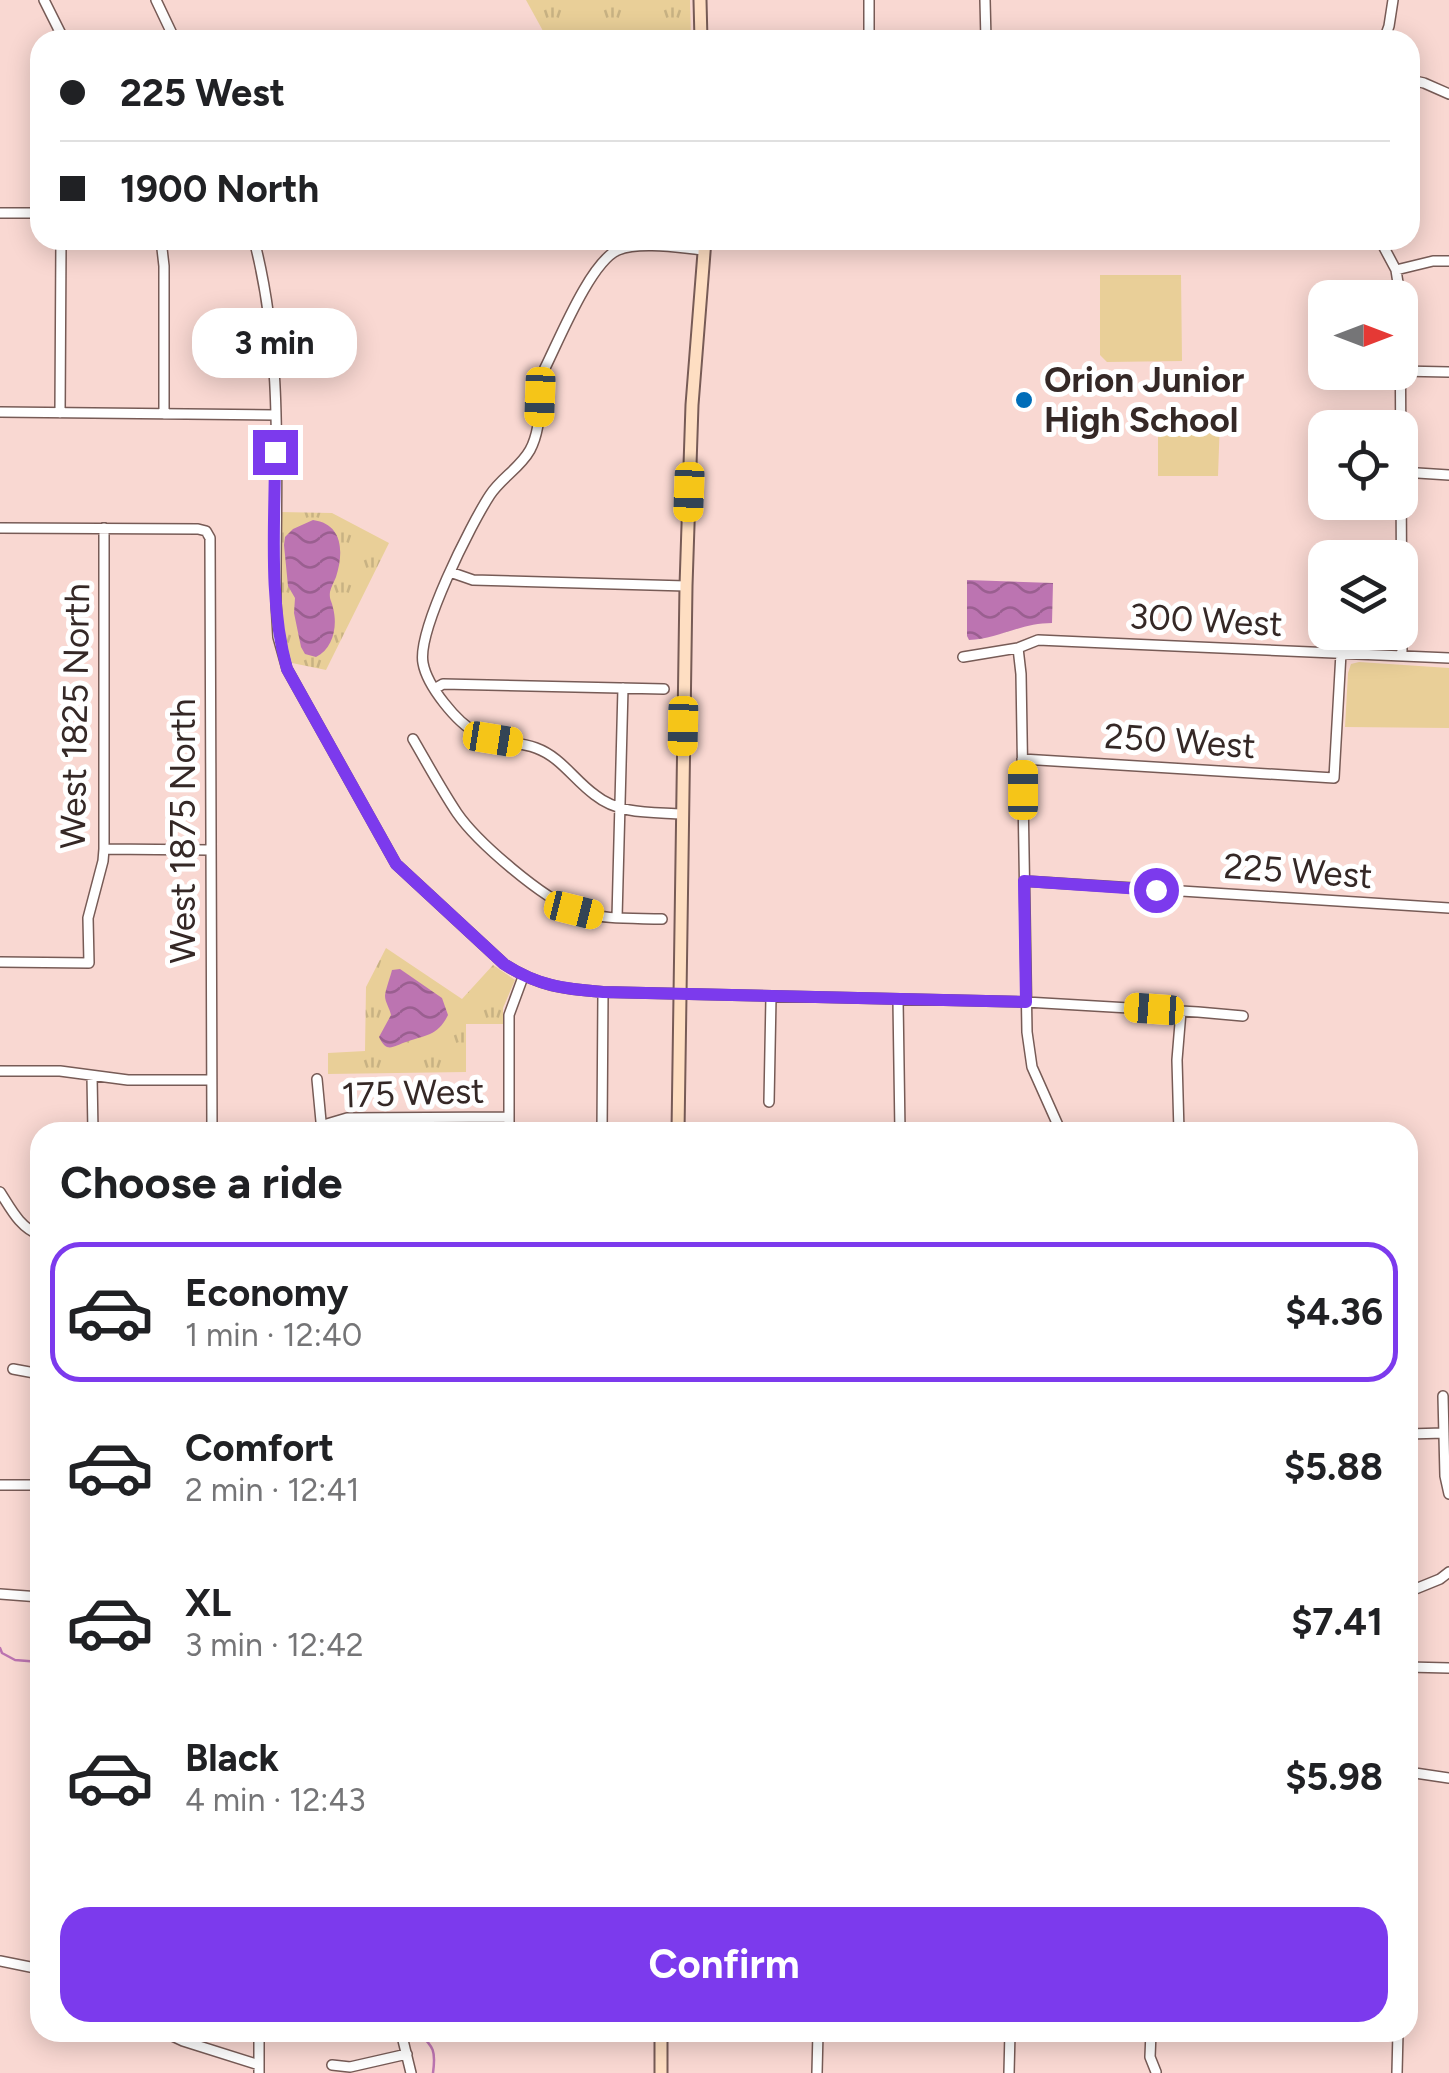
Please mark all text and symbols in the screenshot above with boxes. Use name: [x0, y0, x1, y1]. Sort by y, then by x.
text: 225 West: [120, 70, 285, 116]
text: 1900 North: [120, 166, 319, 212]
north arrow: [1308, 280, 1418, 390]
map controls: [1308, 280, 1418, 650]
callout: 3 min: [192, 307, 358, 377]
text: 3 min: [235, 324, 314, 362]
place label: Orion Junior High School: [1044, 359, 1244, 441]
car: [524, 366, 556, 428]
marker: Orion Junior High School: [1013, 389, 1035, 411]
button: locate: [1308, 410, 1418, 520]
route end: [253, 430, 298, 475]
car: [673, 461, 705, 523]
button: layers: [1308, 540, 1418, 650]
street label: West 1825 North: [52, 583, 98, 849]
street label: 300 West: [1128, 595, 1284, 645]
car: [667, 696, 699, 756]
street label: West 1875 North: [162, 699, 204, 963]
street label: 250 West: [1103, 715, 1257, 767]
car: [461, 719, 525, 759]
car: [1008, 760, 1038, 820]
street label: 225 West: [1222, 845, 1374, 897]
route start: [1134, 868, 1179, 913]
car: [541, 888, 607, 932]
car: [1123, 992, 1185, 1026]
street label: 175 West: [341, 1070, 485, 1116]
text: Choose a ride: [60, 1155, 342, 1209]
icon: car: [65, 1267, 155, 1357]
text: Economy: [185, 1270, 348, 1316]
text: $4.36: [1285, 1289, 1383, 1335]
text: 1 min · 12:40: [185, 1316, 362, 1354]
icon: car: [65, 1422, 155, 1512]
text: Comfort: [185, 1425, 334, 1471]
text: $5.88: [1284, 1444, 1383, 1490]
text: 2 min · 12:41: [185, 1471, 360, 1509]
icon: car: [65, 1577, 155, 1667]
text: XL: [185, 1580, 231, 1626]
text: $7.41: [1291, 1599, 1383, 1645]
text: 3 min · 12:42: [185, 1626, 364, 1664]
icon: car: [65, 1732, 155, 1822]
text: Black: [185, 1735, 279, 1781]
text: $5.98: [1285, 1754, 1383, 1800]
text: 4 min · 12:43: [185, 1781, 366, 1819]
button: Confirm: [60, 1907, 1388, 2022]

